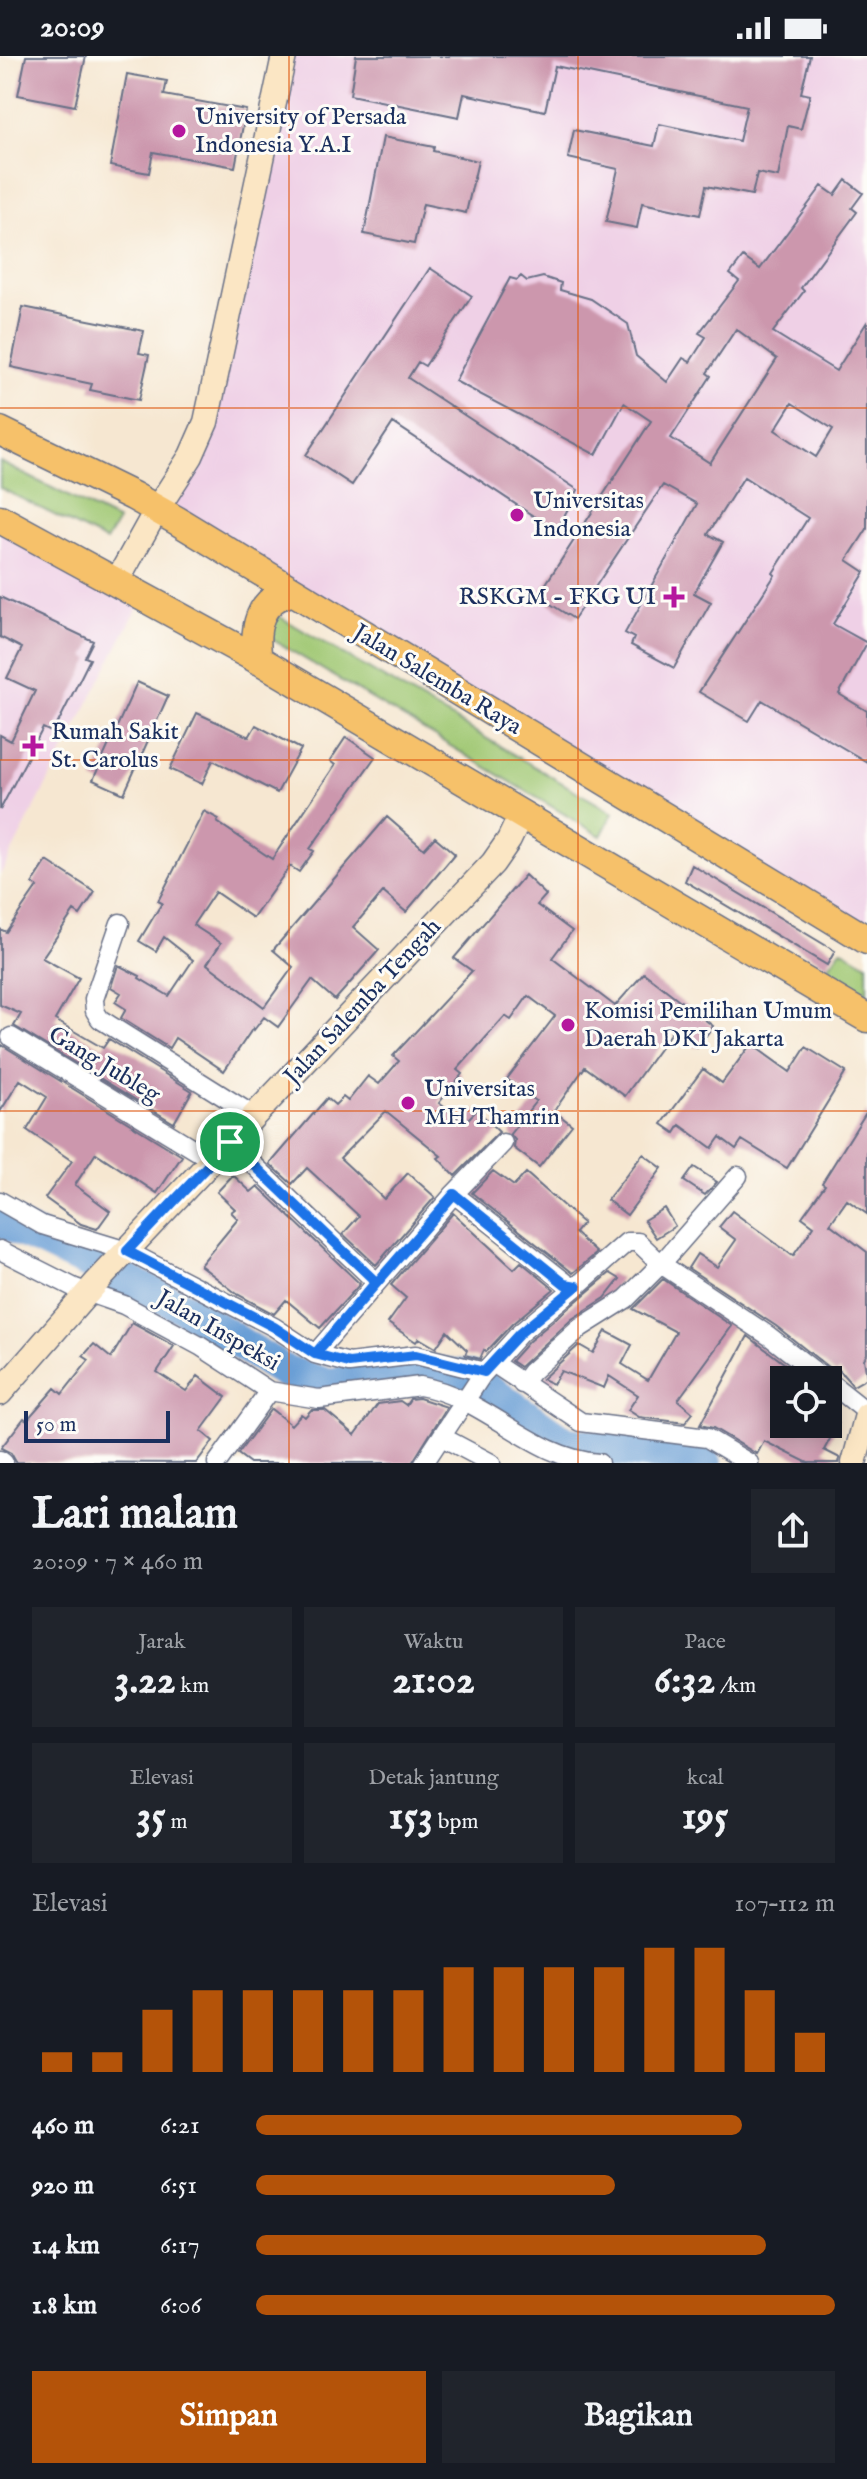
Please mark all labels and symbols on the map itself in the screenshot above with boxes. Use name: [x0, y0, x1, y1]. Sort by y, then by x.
place label: University of Persada Indonesia Y.A.I: [195, 102, 407, 161]
marker: University of Persada Indonesia Y.A.I: [170, 122, 188, 140]
place label: Universitas Indonesia: [533, 486, 644, 545]
marker: Universitas Indonesia: [508, 506, 526, 524]
place label: RSKGM - FKG UI: [458, 582, 656, 613]
marker: RSKGM - FKG UI: [663, 586, 685, 608]
street label: Jalan Salemba Raya: [344, 616, 528, 743]
place label: Rumah Sakit St. Carolus: [51, 717, 179, 776]
marker: Rumah Sakit St. Carolus: [22, 735, 44, 757]
street label: Jalan Salemba Tengah: [276, 912, 448, 1094]
place label: Komisi Pemilihan Umum Daerah DKI Jakarta: [584, 996, 832, 1055]
marker: Komisi Pemilihan Umum Daerah DKI Jakarta: [559, 1016, 577, 1034]
street label: Gang Jubleg: [42, 1019, 167, 1111]
place label: Universitas MH Thamrin: [424, 1074, 560, 1133]
marker: Universitas MH Thamrin: [399, 1094, 417, 1112]
pin: [196, 1108, 264, 1176]
street label: Jalan Inspeksi: [148, 1282, 285, 1379]
scale bar: [24, 1407, 170, 1443]

